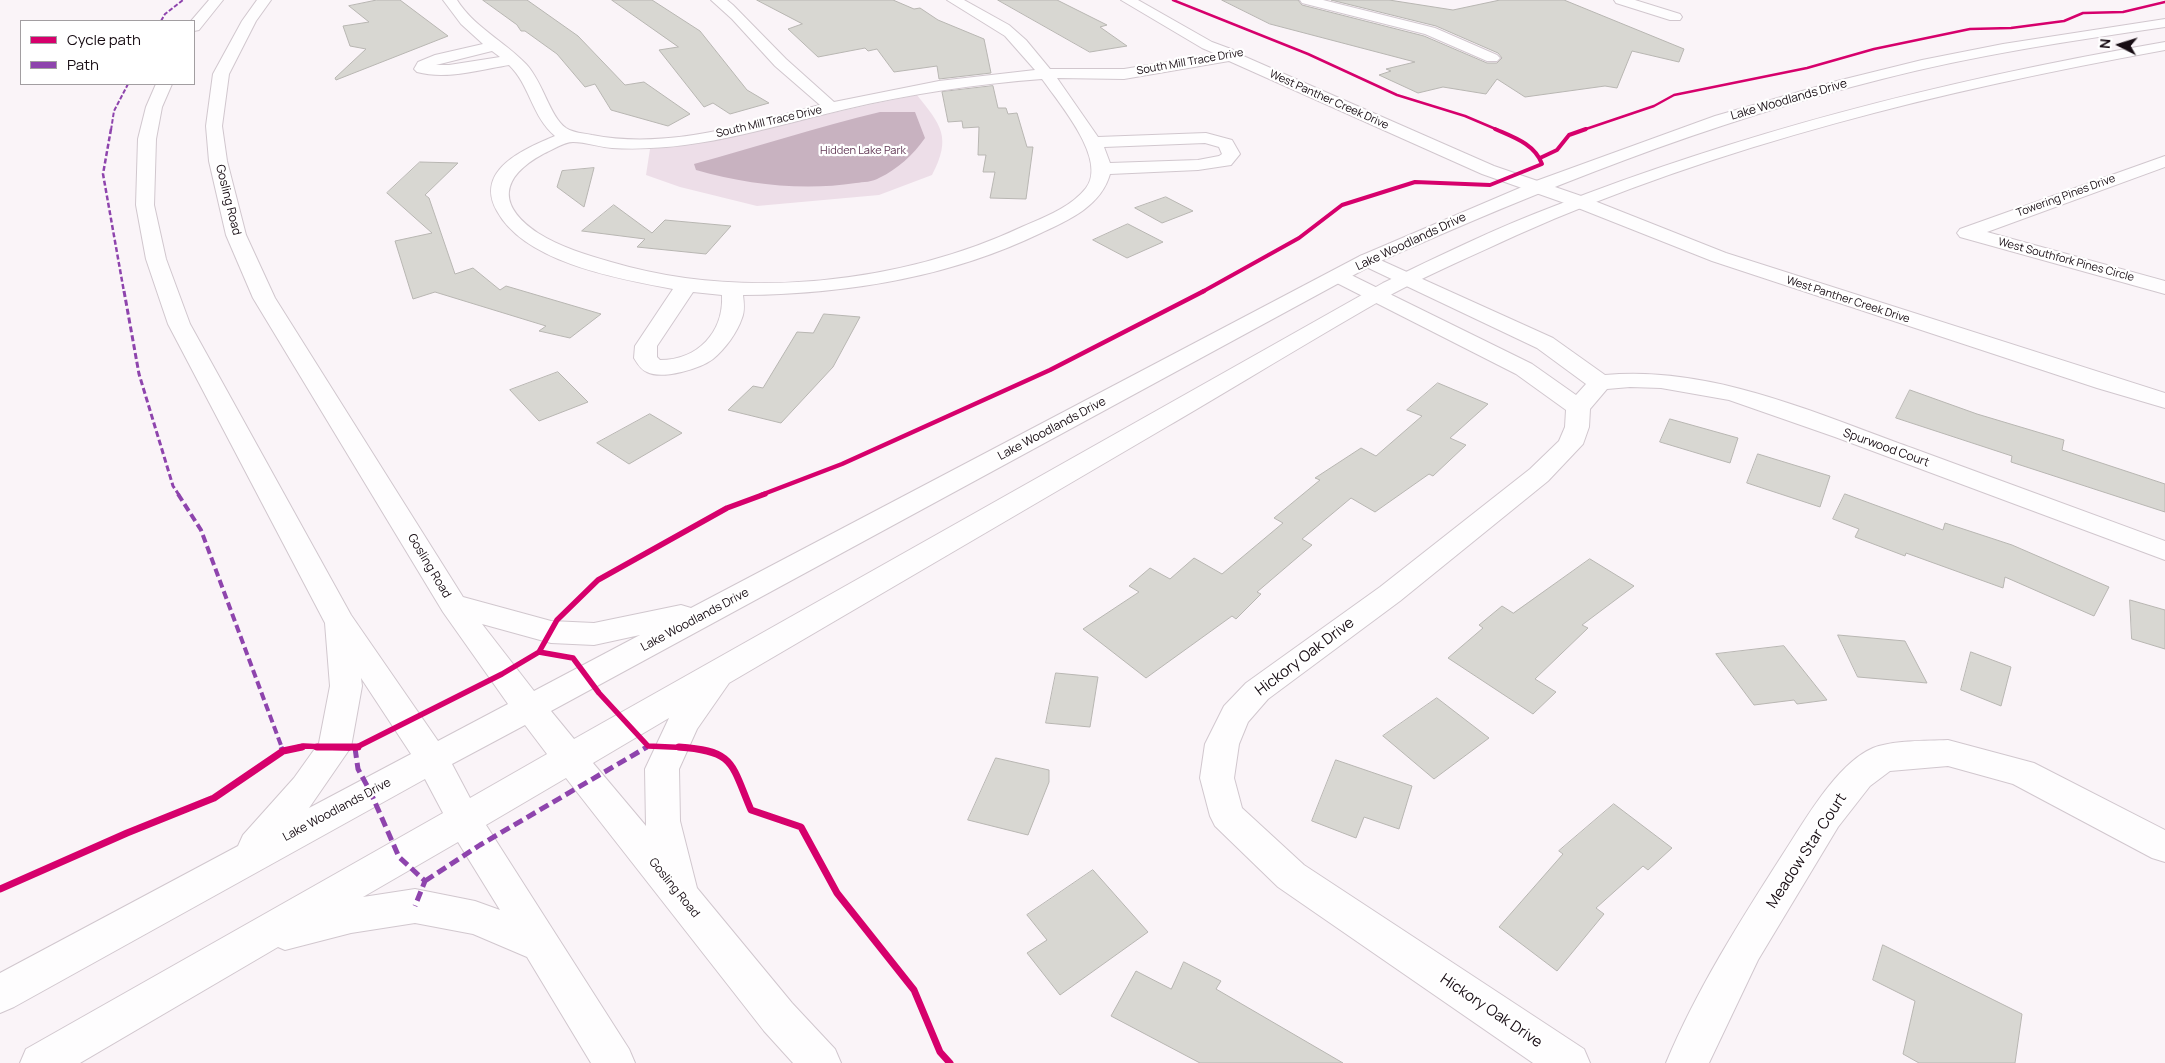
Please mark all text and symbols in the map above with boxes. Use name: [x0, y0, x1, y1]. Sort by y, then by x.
legend: [20, 20, 195, 85]
north arrow: [2095, 20, 2145, 70]
text: Cycle path: [67, 29, 141, 50]
text: N: [2095, 38, 2114, 49]
street label: South Mill Trace Drive: [1136, 46, 1244, 78]
text: Path: [67, 54, 99, 75]
street label: West Panther Creek Drive: [1267, 68, 1391, 132]
street label: Lake Woodlands Drive: [1729, 77, 1849, 123]
street label: South Mill Trace Drive: [715, 103, 823, 141]
park label: Hidden Lake Park: [820, 144, 906, 158]
street label: Gosling Road: [212, 163, 244, 237]
street label: Towering Pines Drive: [2015, 172, 2117, 220]
street label: Lake Woodlands Drive: [1353, 210, 1469, 274]
street label: West Southfork Pines Circle: [1997, 235, 2135, 285]
street label: West Panther Creek Drive: [1785, 274, 1911, 326]
street label: Lake Woodlands Drive: [996, 394, 1108, 464]
street label: Spurwood Court: [1841, 426, 1931, 470]
street label: Gosling Road: [404, 531, 454, 601]
street label: Lake Woodlands Drive: [639, 585, 751, 655]
street label: Hickory Oak Drive: [1252, 614, 1358, 700]
street label: Lake Woodlands Drive: [281, 775, 393, 845]
street label: Meadow Star Court: [1763, 790, 1851, 912]
street label: Gosling Road: [646, 855, 702, 921]
street label: Hickory Oak Drive: [1437, 970, 1545, 1052]

